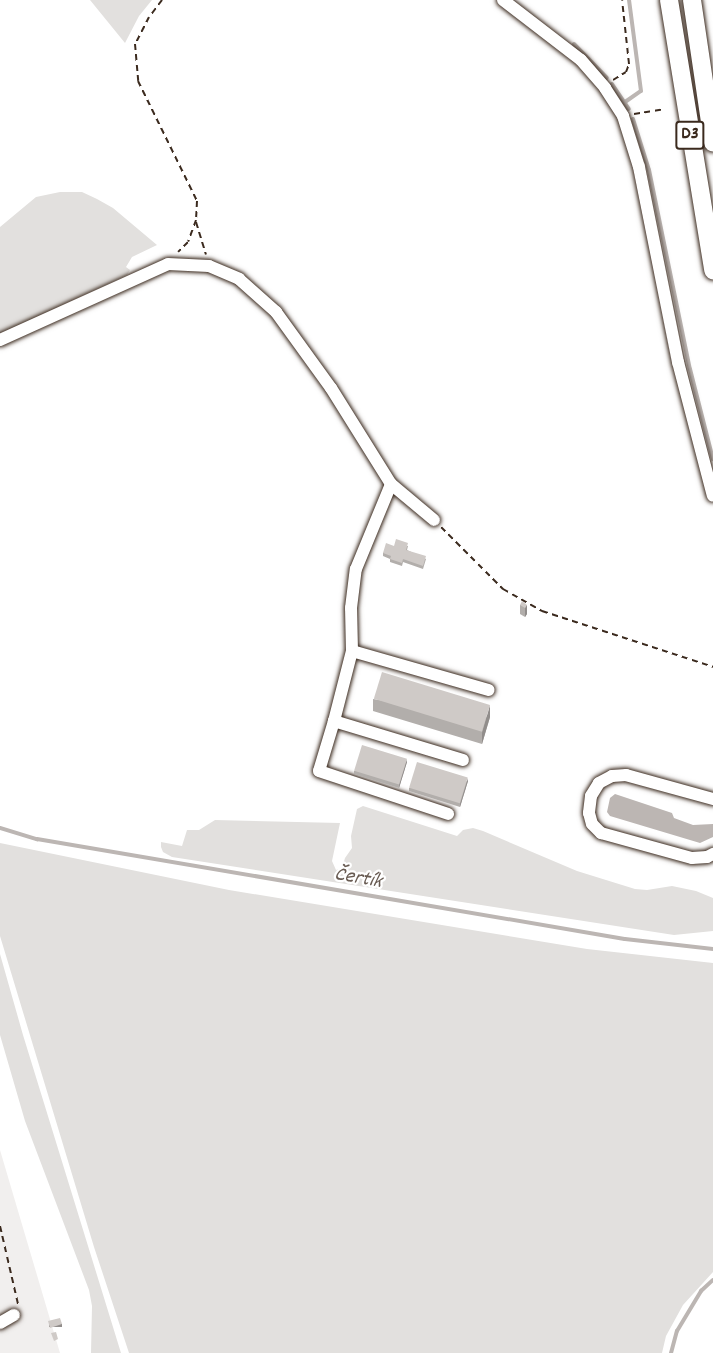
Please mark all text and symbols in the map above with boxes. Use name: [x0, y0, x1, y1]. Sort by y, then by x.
road number: D3: [675, 120, 705, 150]
water label: Čertík: [332, 862, 384, 896]

